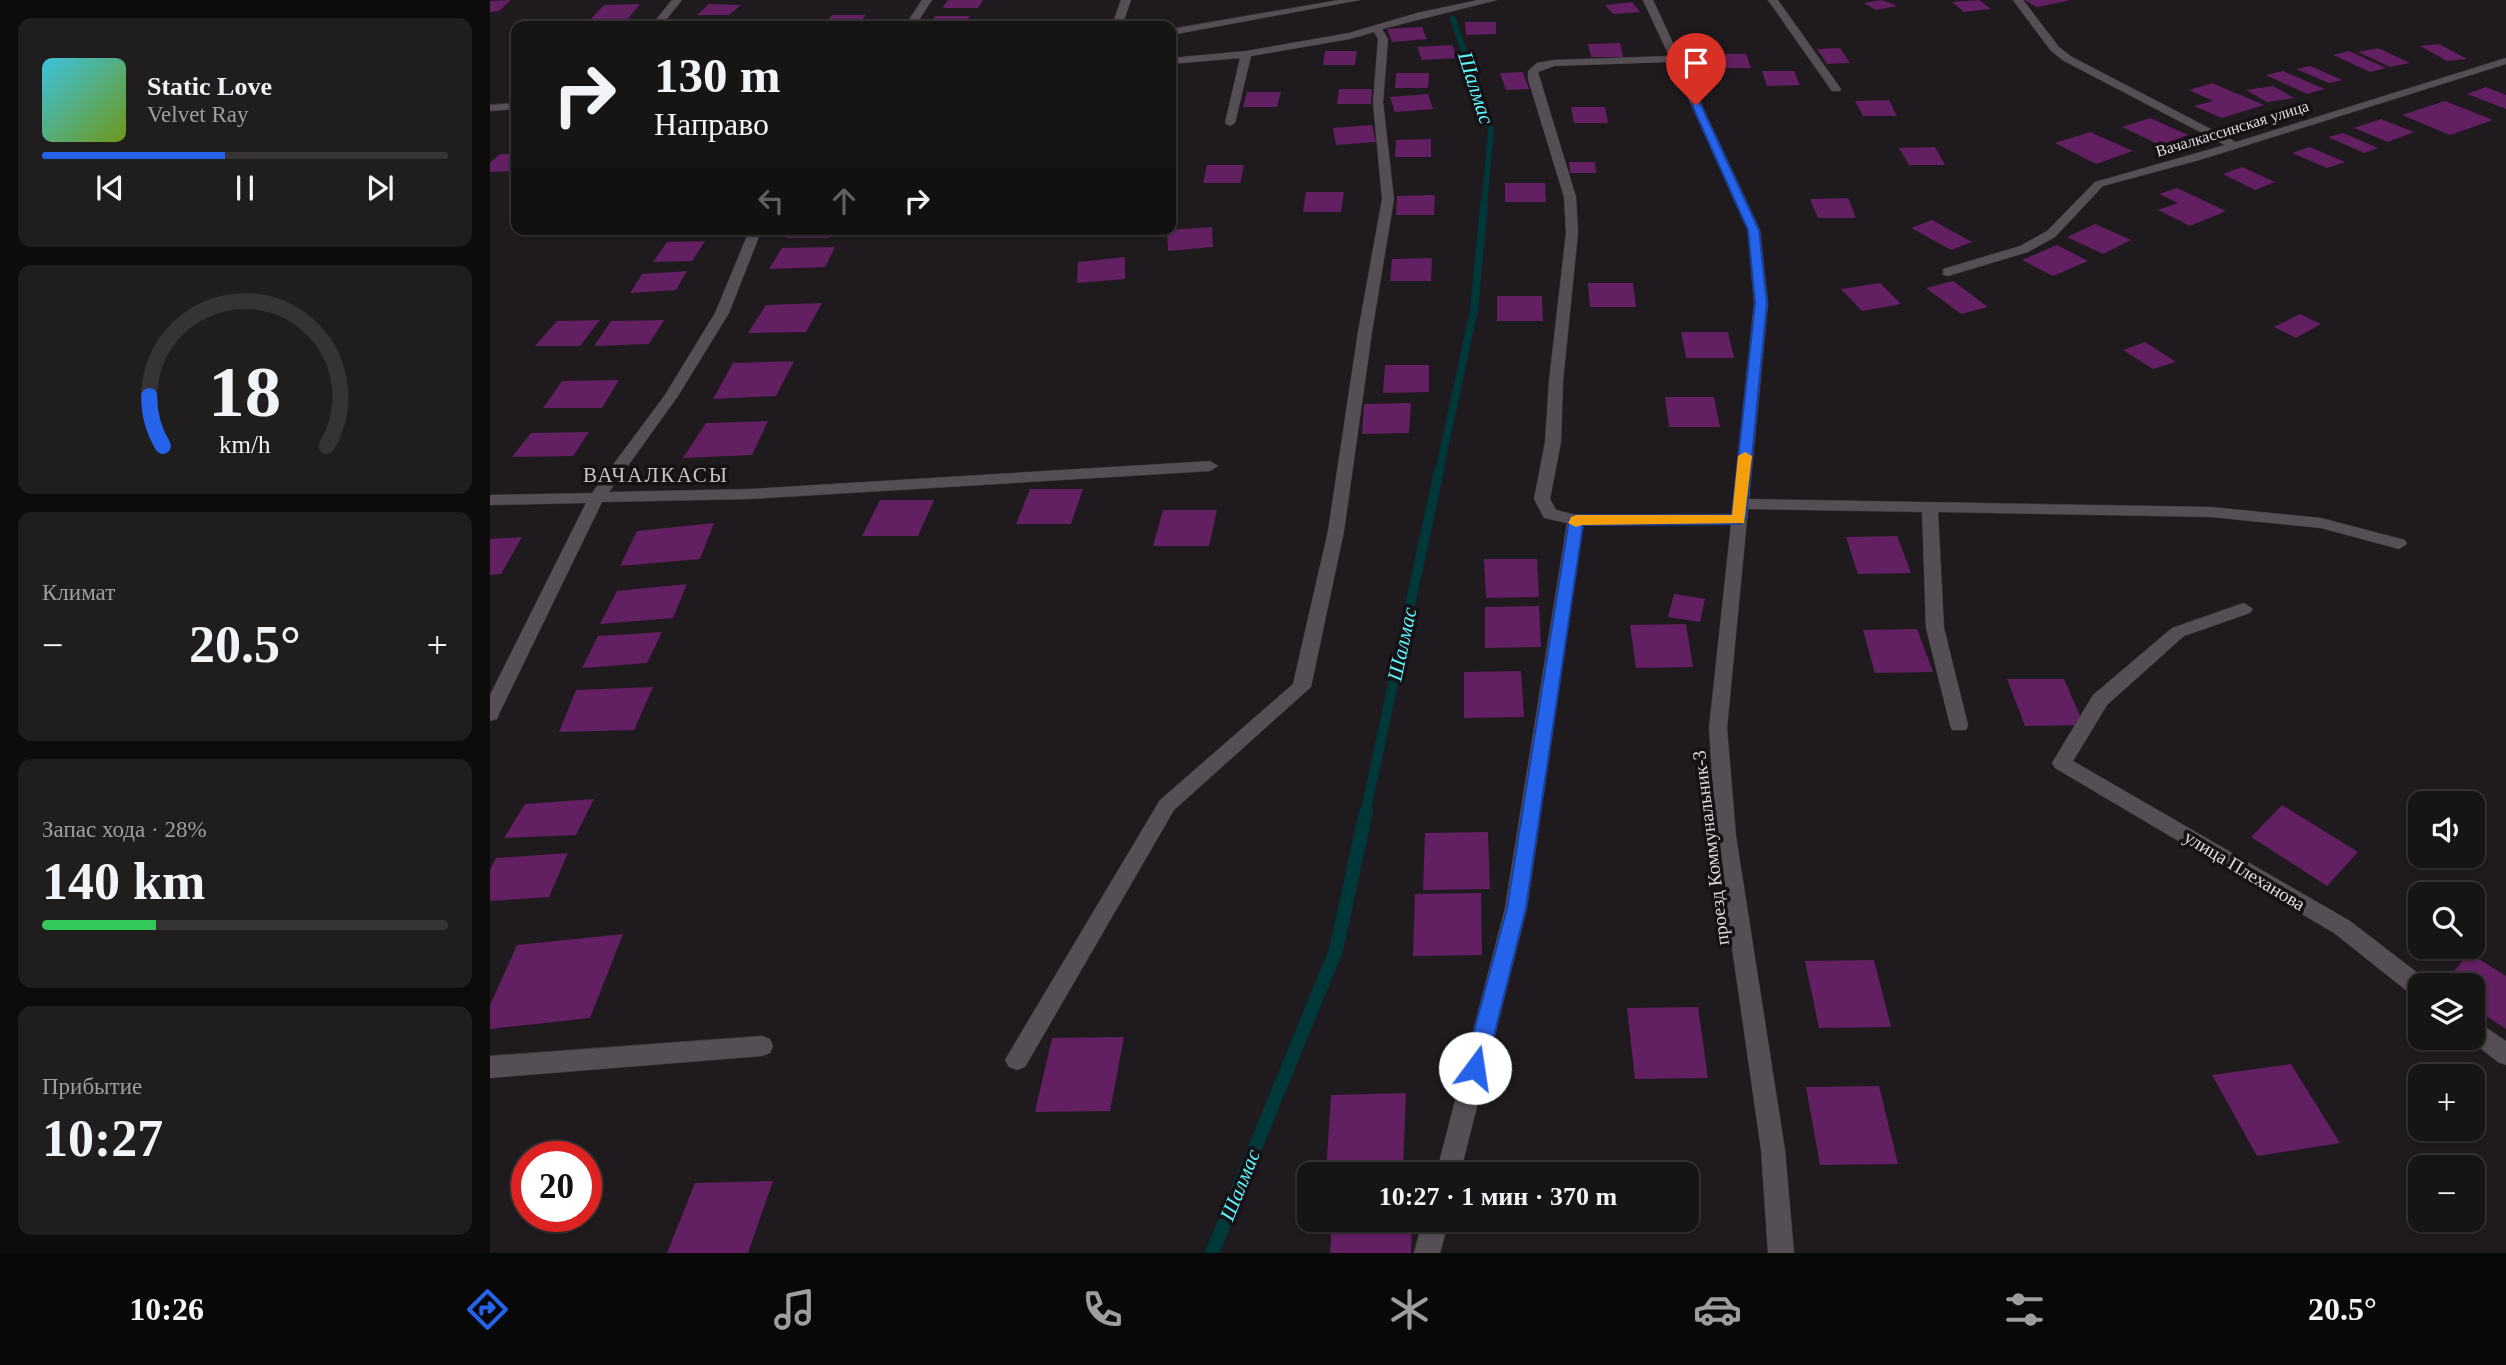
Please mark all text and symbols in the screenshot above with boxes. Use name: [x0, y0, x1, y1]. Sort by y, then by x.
pin: [1666, 33, 1726, 105]
icon: arrive: [1677, 44, 1715, 82]
text: 130 m: [654, 48, 781, 103]
water label: Шалмас: [1453, 48, 1499, 128]
icon: right: [539, 49, 630, 140]
text: Static Love: [147, 72, 272, 101]
street label: Вачалкассинская улица: [2154, 97, 2311, 161]
text: Velvet Ray: [147, 102, 249, 127]
text: Направо: [654, 106, 769, 142]
icon: previous: [91, 169, 129, 207]
icon: pause: [226, 169, 264, 207]
icon: next: [361, 169, 399, 207]
icon: left: [752, 182, 790, 220]
icon: ahead: [825, 182, 863, 220]
icon: right: [898, 182, 936, 220]
text: 18: [209, 351, 281, 432]
text: km/h: [219, 430, 271, 457]
district label: ВАЧАЛКАСЫ: [583, 463, 729, 487]
text: Климат: [42, 580, 115, 605]
water label: Шалмас: [1382, 604, 1422, 684]
text: 20.5°: [189, 616, 301, 673]
text: −: [42, 624, 63, 666]
text: +: [427, 624, 448, 666]
street label: проезд Коммунальник-3: [1688, 749, 1733, 947]
map controls: [2408, 791, 2485, 1232]
button: sound: [2408, 791, 2485, 868]
text: Запас хода · 28%: [42, 817, 207, 842]
street label: улица Плеханова: [2180, 826, 2310, 915]
text: 140 km: [42, 853, 205, 910]
button: search: [2408, 882, 2485, 959]
button: layers: [2408, 973, 2485, 1050]
position arrow: [1438, 1031, 1512, 1105]
button: +: [2408, 1064, 2485, 1141]
text: Прибытие: [42, 1074, 142, 1099]
text: 10:27: [42, 1110, 163, 1167]
speed limit sign: 20: [511, 1141, 602, 1232]
water label: Шалмас: [1214, 1145, 1265, 1225]
button: −: [2408, 1155, 2485, 1232]
text: 10:27 · 1 мин · 370 m: [1379, 1182, 1617, 1211]
icon: directions: [463, 1285, 512, 1334]
icon: music: [770, 1285, 819, 1334]
icon: phone: [1078, 1285, 1127, 1334]
icon: climate: [1385, 1285, 1434, 1334]
icon: car: [1693, 1285, 1742, 1334]
icon: filters: [2000, 1285, 2049, 1334]
text: 10:26: [129, 1291, 204, 1327]
text: 20.5°: [2308, 1291, 2377, 1327]

